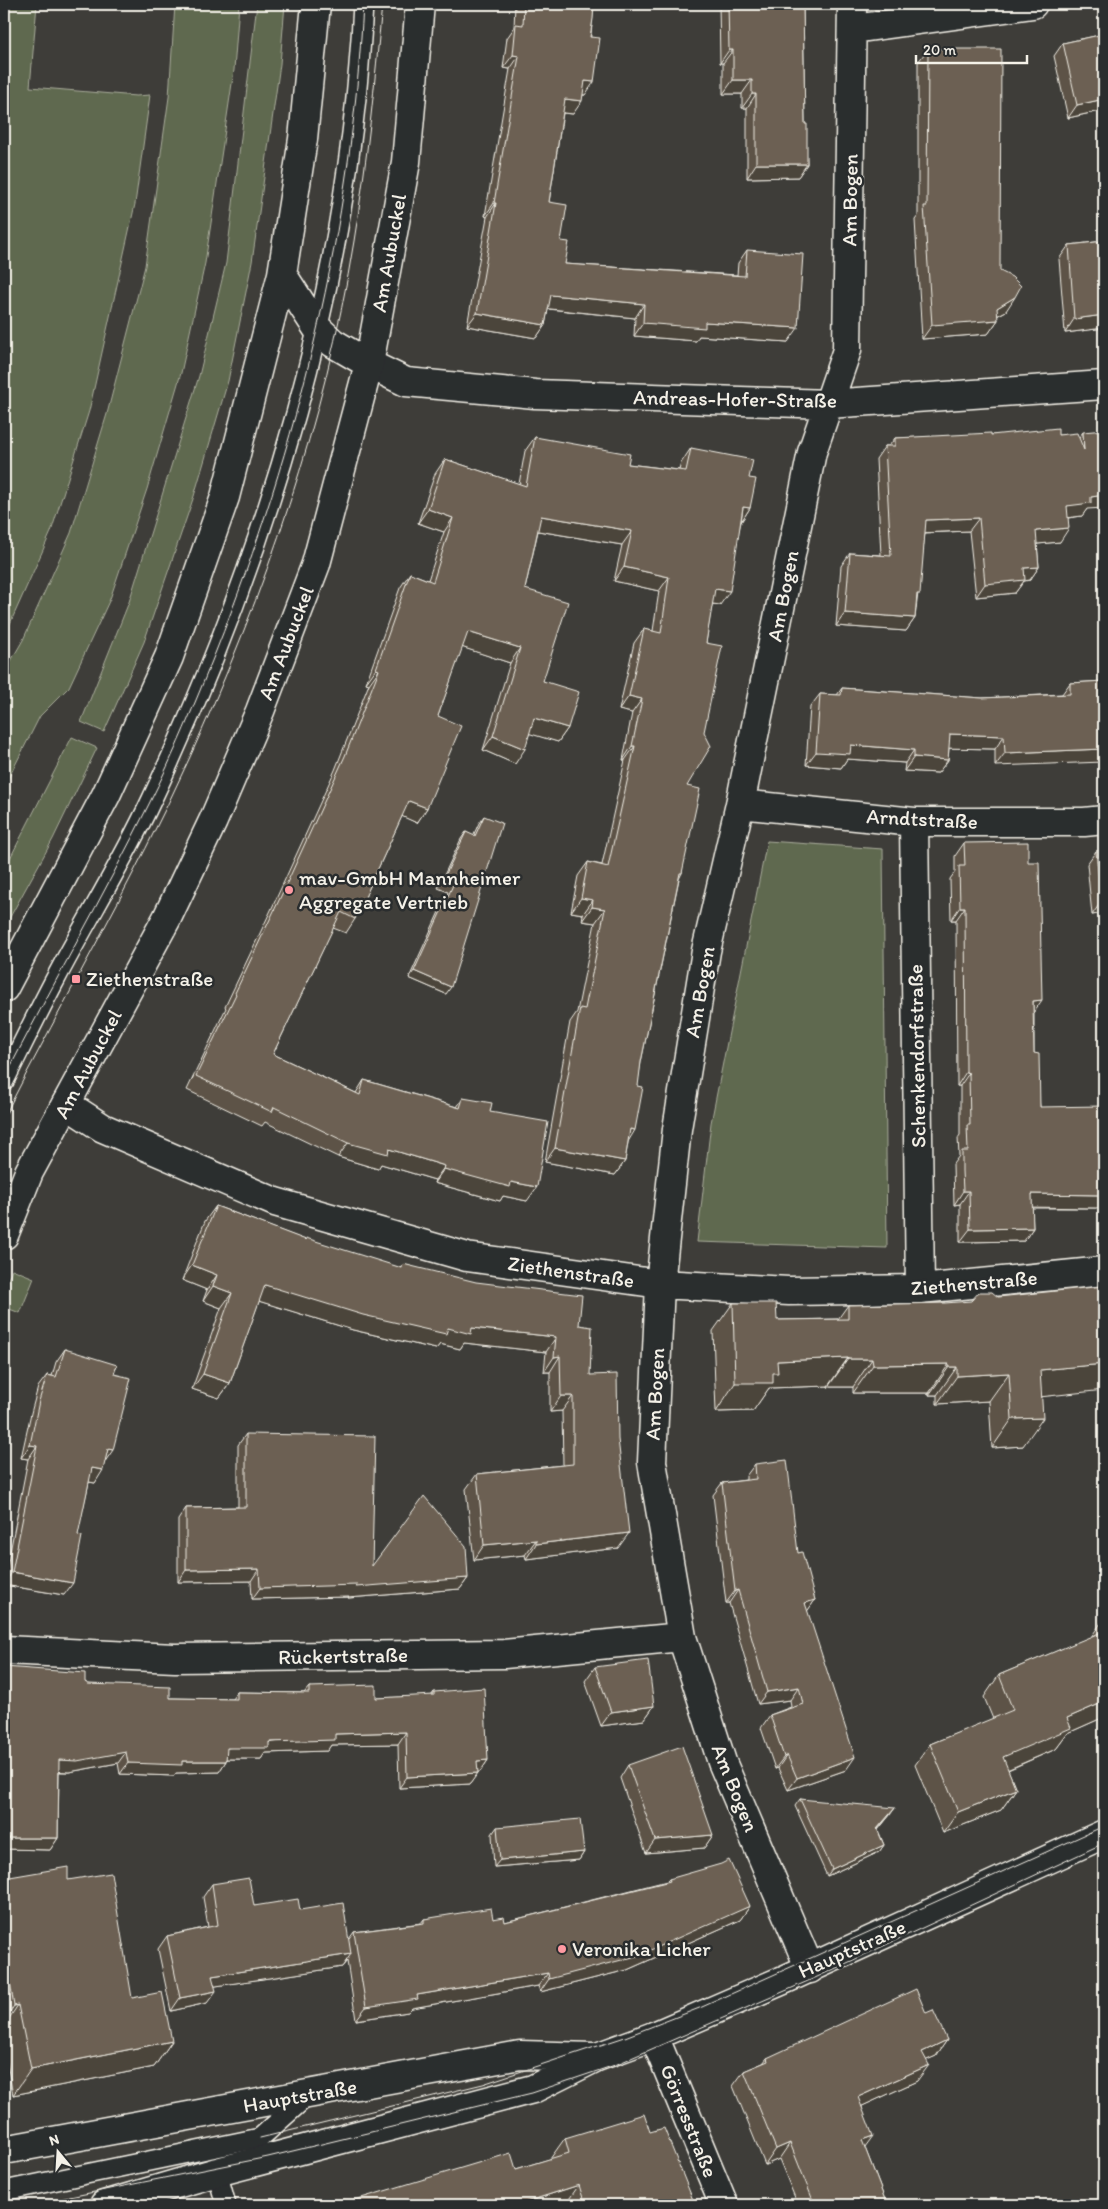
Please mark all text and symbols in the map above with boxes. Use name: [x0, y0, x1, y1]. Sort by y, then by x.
scale bar: [916, 32, 1027, 64]
text: 20 m: [923, 41, 957, 59]
street label: Am Bogen: [836, 153, 863, 247]
street label: Am Aubuckel: [366, 192, 411, 314]
street label: Andreas-Hofer-Straße: [633, 384, 837, 413]
street label: Am Bogen: [761, 548, 804, 644]
street label: Am Aubuckel: [252, 582, 319, 703]
street label: Arndtstraße: [866, 803, 978, 834]
place label: mav-GmbH Mannheimer Aggregate Vertrieb: [299, 865, 521, 914]
marker: mav-GmbH Mannheimer Aggregate Vertrieb: [283, 884, 295, 896]
street label: Am Bogen: [679, 944, 720, 1040]
street label: Schenkendorfstraße: [902, 964, 931, 1148]
place label: Ziethenstraße: [86, 966, 213, 991]
marker: Ziethenstraße: [70, 973, 82, 985]
street label: Am Aubuckel: [48, 1005, 127, 1123]
street label: Ziethenstraße: [506, 1250, 636, 1293]
street label: Ziethenstraße: [909, 1265, 1038, 1301]
street label: Am Bogen: [640, 1347, 669, 1441]
street label: Rückertstraße: [278, 1642, 408, 1669]
street label: Am Bogen: [707, 1740, 764, 1836]
street label: Hauptstraße: [794, 1914, 909, 1983]
place label: Veronika Licher: [572, 1936, 711, 1961]
marker: Veronika Licher: [556, 1943, 568, 1955]
street label: Görresstraße: [655, 2061, 723, 2181]
street label: Hauptstraße: [241, 2073, 359, 2118]
north arrow: [32, 2126, 82, 2176]
text: N: [47, 2131, 61, 2150]

